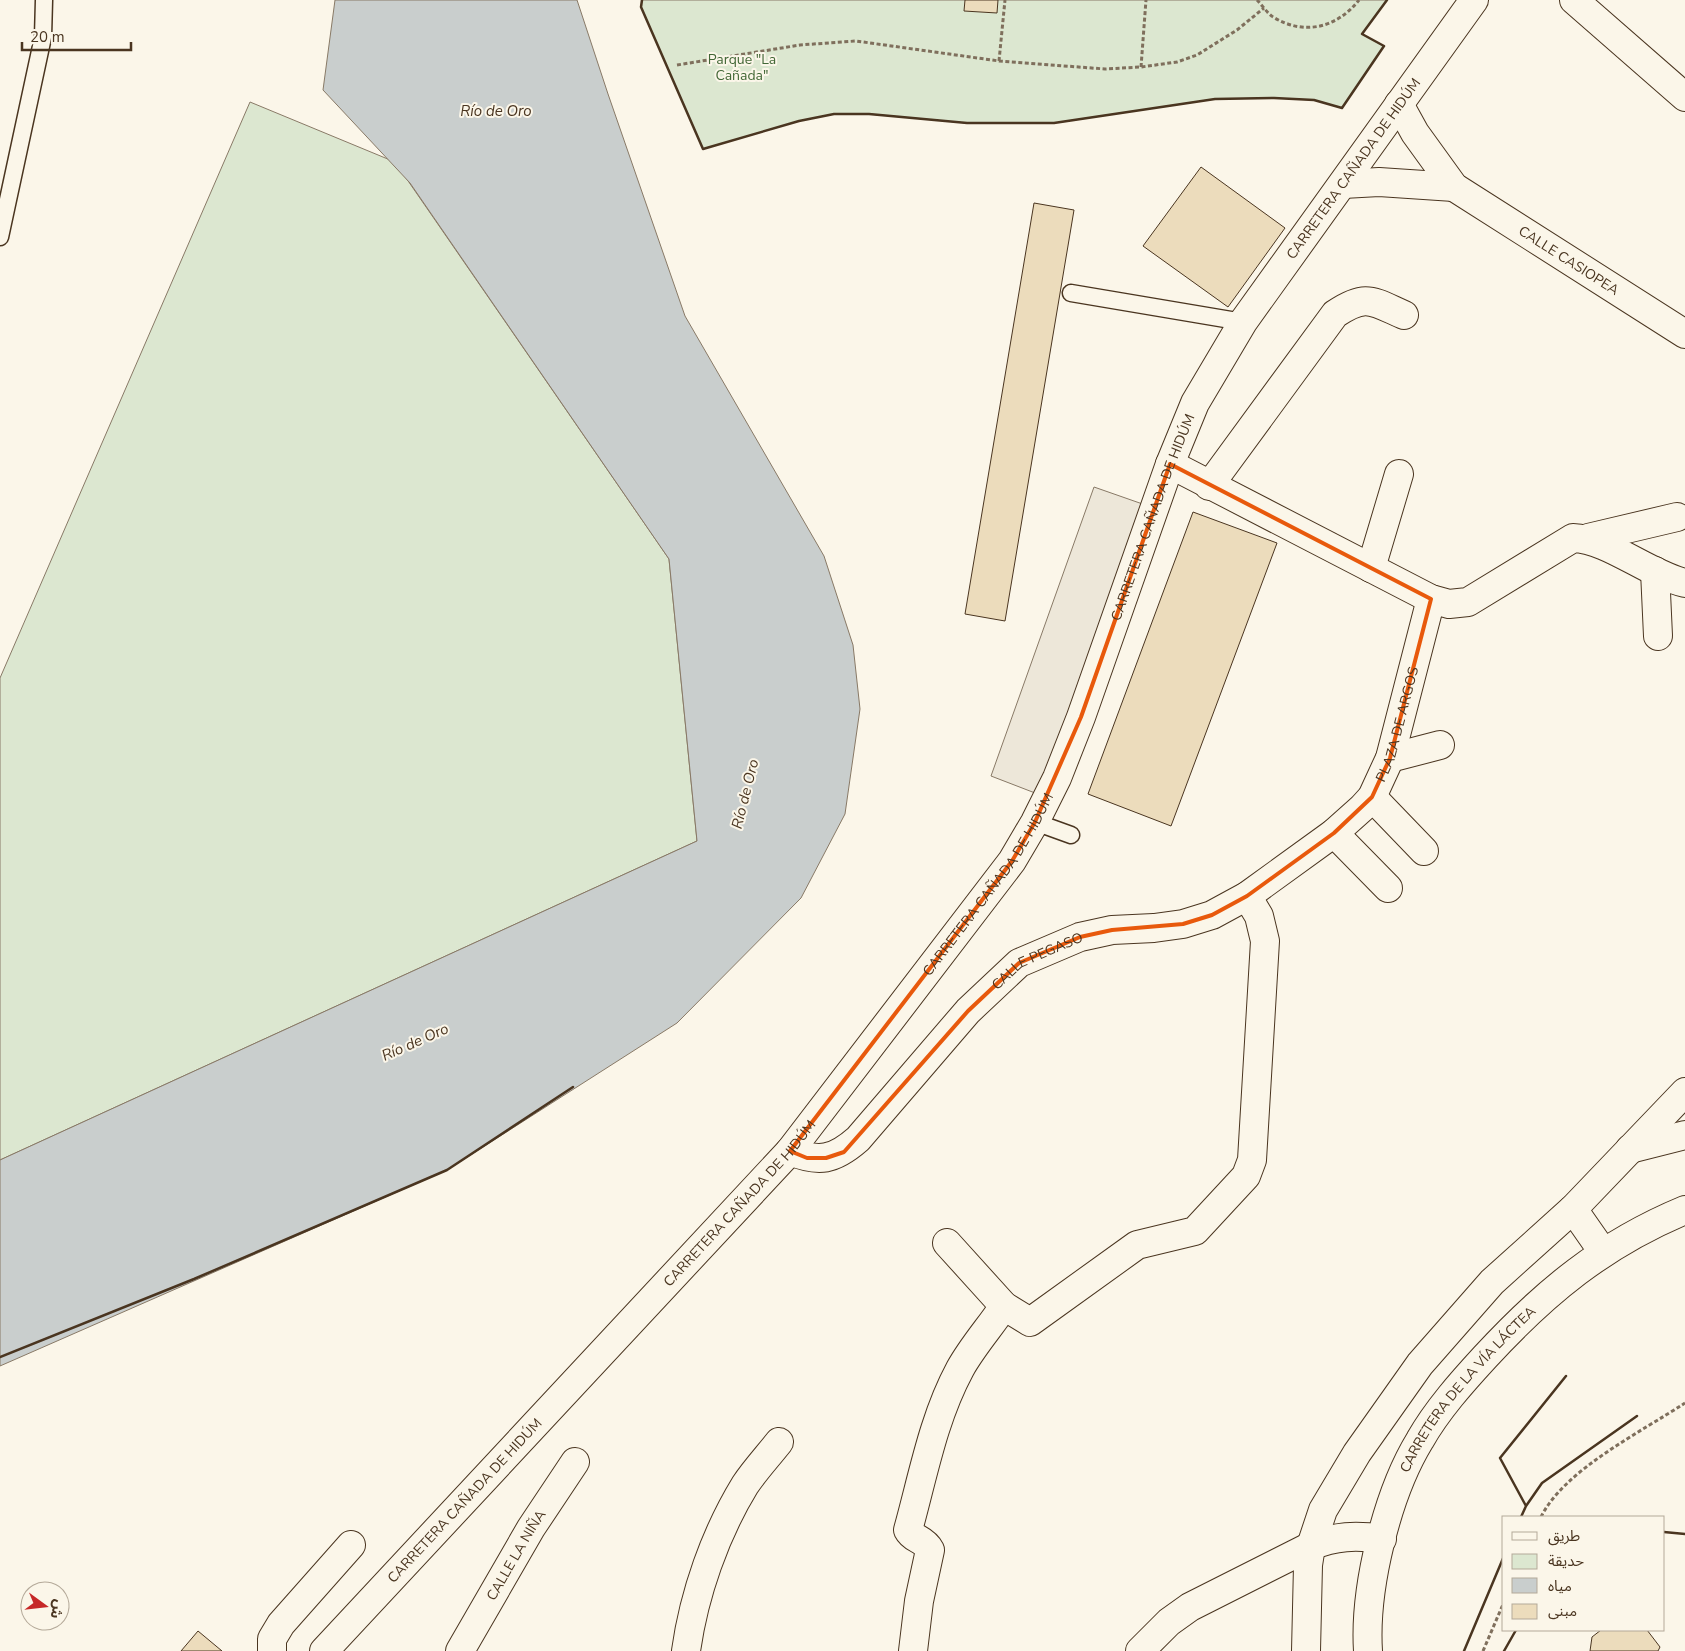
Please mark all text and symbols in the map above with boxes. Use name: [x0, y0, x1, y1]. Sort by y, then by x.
scale bar: [22, 20, 131, 52]
text: 20 m: [30, 27, 65, 47]
park label: Parque "La Cañada": [708, 50, 776, 85]
street label: CARRETERA CAÑADA DE HIDÚM: [1282, 74, 1425, 263]
water label: Río de Oro: [460, 101, 532, 121]
street label: CALLE CASIOPEA: [1515, 221, 1623, 300]
street label: CARRETERA CAÑADA DE HIDÚM: [1107, 411, 1200, 623]
street label: PLAZA DE ARGOS: [1371, 664, 1423, 785]
water label: Río de Oro: [727, 757, 763, 831]
street label: CARRETERA CAÑADA DE HIDÚM: [918, 790, 1058, 980]
street label: CALLE PEGASO: [988, 928, 1086, 994]
water label: Río de Oro: [378, 1018, 452, 1066]
street label: CARRETERA CAÑADA DE HIDÚM: [659, 1116, 820, 1291]
street label: CARRETERA DE LA VÍA LÁCTEA: [1396, 1302, 1540, 1476]
street label: CARRETERA CAÑADA DE HIDÚM: [383, 1414, 546, 1587]
street label: CALLE LA NIÑA: [482, 1506, 550, 1604]
legend: [1502, 1516, 1665, 1631]
text: طريق: [1548, 1526, 1580, 1546]
text: حديقة: [1548, 1551, 1584, 1571]
text: مياه: [1548, 1576, 1572, 1596]
north arrow: [20, 1581, 70, 1631]
text: ش: [45, 1598, 69, 1621]
text: مبنى: [1548, 1601, 1577, 1621]

